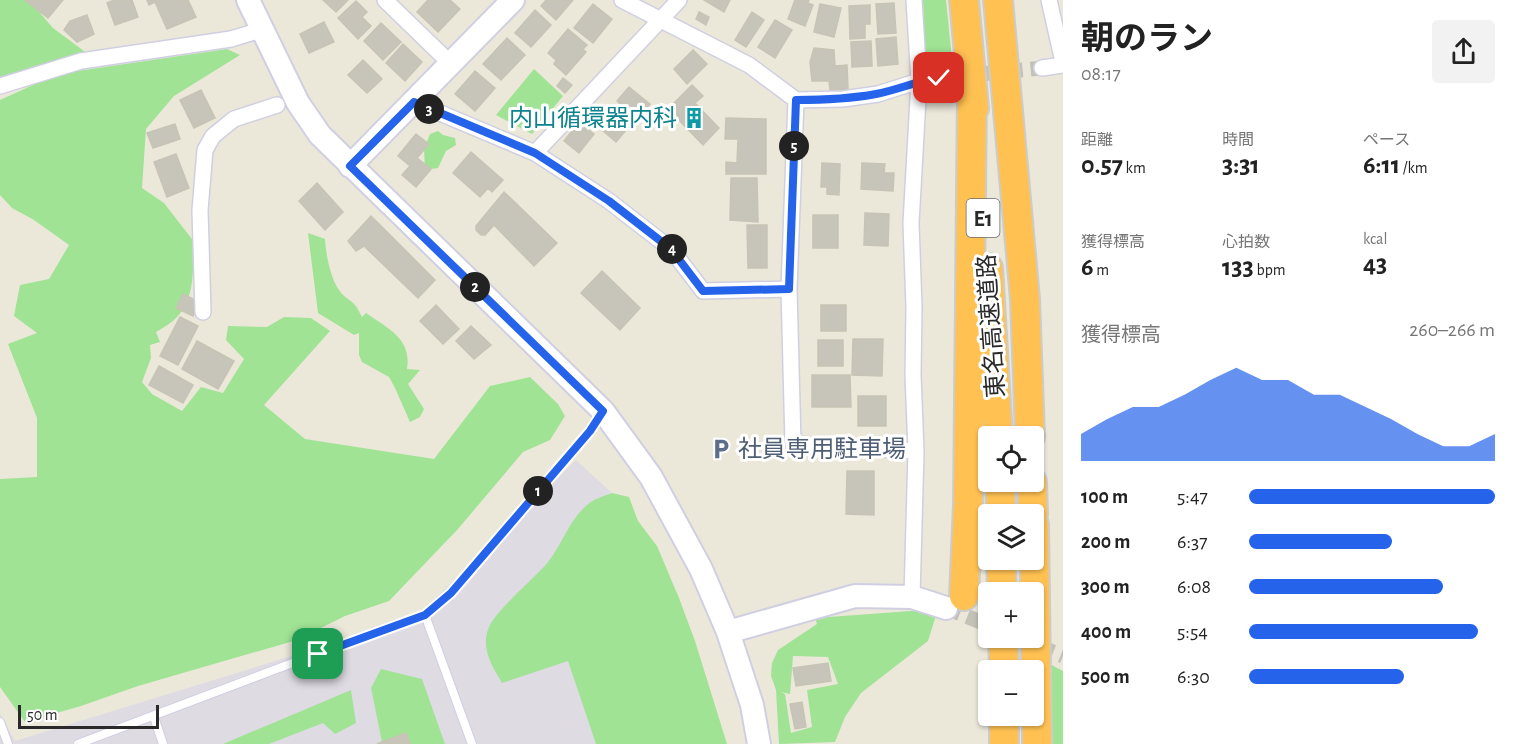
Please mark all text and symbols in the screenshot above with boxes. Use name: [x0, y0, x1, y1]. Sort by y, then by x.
button: share: [1432, 20, 1495, 83]
text: 朝のラン: [1081, 23, 1213, 56]
pin: [913, 52, 964, 103]
icon: check: [922, 61, 955, 94]
text: 08:17: [1081, 64, 1121, 84]
pin: 3: [414, 94, 444, 124]
text: 3: [426, 101, 432, 117]
place label: 内山循環器内科: [509, 105, 677, 131]
building icon: 内山循環器内科: [682, 106, 706, 130]
pin: 5: [779, 131, 809, 161]
text: 距離: [1081, 132, 1113, 148]
text: 時間: [1222, 132, 1254, 148]
text: ペース: [1363, 132, 1410, 148]
text: 5: [791, 138, 797, 154]
text: 0.57: [1081, 152, 1123, 178]
text: 3:31: [1222, 152, 1260, 178]
text: 6:11: [1363, 152, 1400, 178]
text: km: [1123, 160, 1146, 176]
text: /km: [1400, 160, 1428, 176]
road number: E1: [966, 199, 1000, 237]
text: kcal: [1363, 231, 1387, 247]
pin: 4: [657, 234, 687, 264]
text: 獲得標高: [1081, 234, 1145, 250]
text: 心拍数: [1222, 234, 1270, 250]
text: 4: [668, 241, 676, 257]
text: 43: [1363, 251, 1387, 277]
street label: 東名高速道路: [973, 253, 1009, 399]
text: 6: [1081, 254, 1094, 280]
text: 133: [1222, 254, 1254, 280]
text: m: [1094, 262, 1109, 278]
text: bpm: [1254, 262, 1285, 278]
pin: 2: [460, 272, 490, 302]
text: 2: [471, 279, 479, 295]
text: 260–266 m: [1409, 320, 1495, 340]
text: 獲得標高: [1081, 325, 1161, 345]
map controls: [978, 426, 1044, 726]
button: locate: [978, 426, 1044, 492]
place label: 社員専用駐車場: [738, 436, 906, 462]
parking icon: 社員専用駐車場: [709, 437, 733, 461]
pin: 1: [523, 476, 553, 506]
text: 1: [535, 483, 541, 499]
text: 100 m: [1081, 487, 1128, 507]
text: 5:47: [1177, 487, 1208, 507]
button: layers: [978, 504, 1044, 570]
text: 200 m: [1081, 532, 1130, 552]
text: 6:37: [1177, 532, 1208, 552]
text: 300 m: [1081, 577, 1130, 597]
text: 6:08: [1177, 577, 1211, 597]
button: +: [978, 582, 1044, 648]
text: 400 m: [1081, 622, 1131, 642]
text: 5:54: [1177, 622, 1208, 642]
pin: [292, 628, 343, 679]
icon: arrive: [301, 637, 334, 670]
button: −: [978, 660, 1044, 726]
text: 500 m: [1081, 667, 1130, 687]
text: 6:30: [1177, 667, 1210, 687]
scale bar: [18, 702, 159, 730]
text: 50 m: [27, 707, 58, 723]

